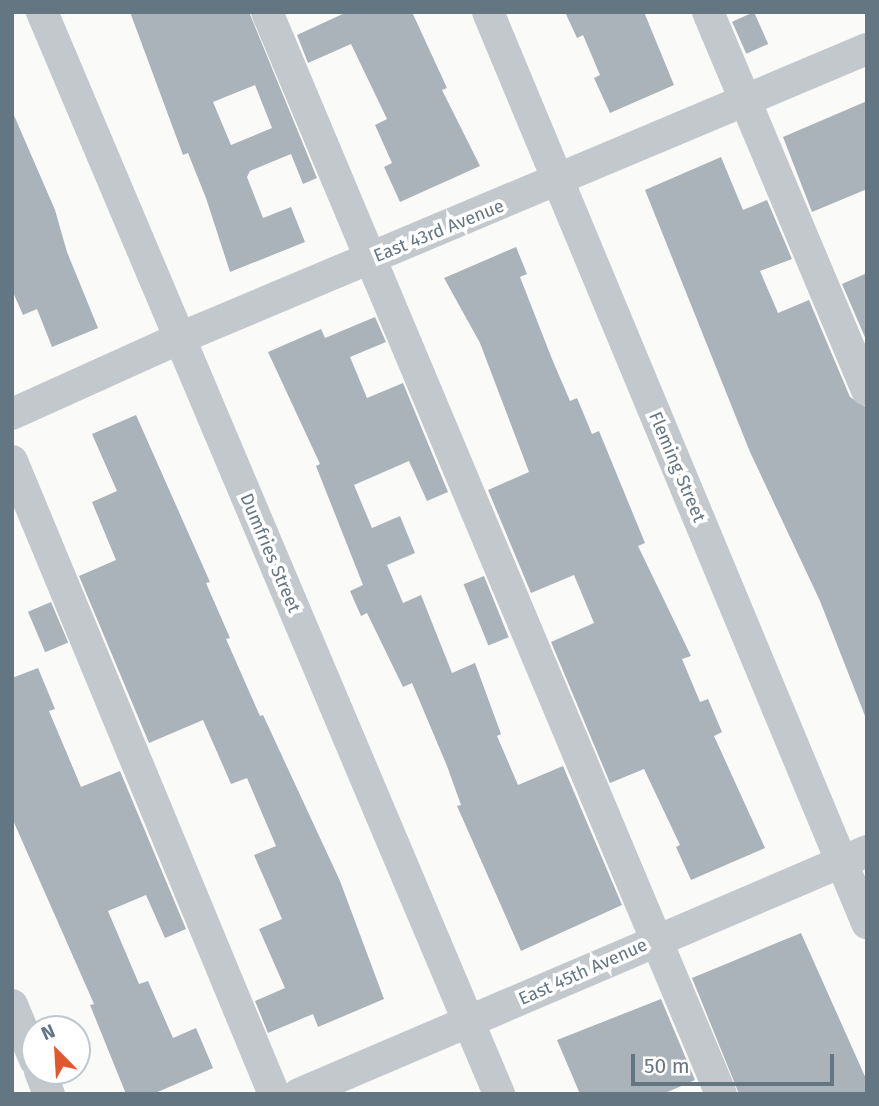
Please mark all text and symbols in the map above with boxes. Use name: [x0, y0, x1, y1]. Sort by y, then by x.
street label: East 43rd Avenue: [371, 195, 507, 267]
street label: Fleming Street: [644, 409, 710, 525]
street label: Dumfries Street: [235, 490, 305, 616]
street label: East 45th Avenue: [515, 934, 651, 1010]
north arrow: [21, 1015, 91, 1085]
text: N: [38, 1019, 58, 1045]
scale bar: [634, 1040, 837, 1084]
text: 50 m: [644, 1053, 690, 1079]

